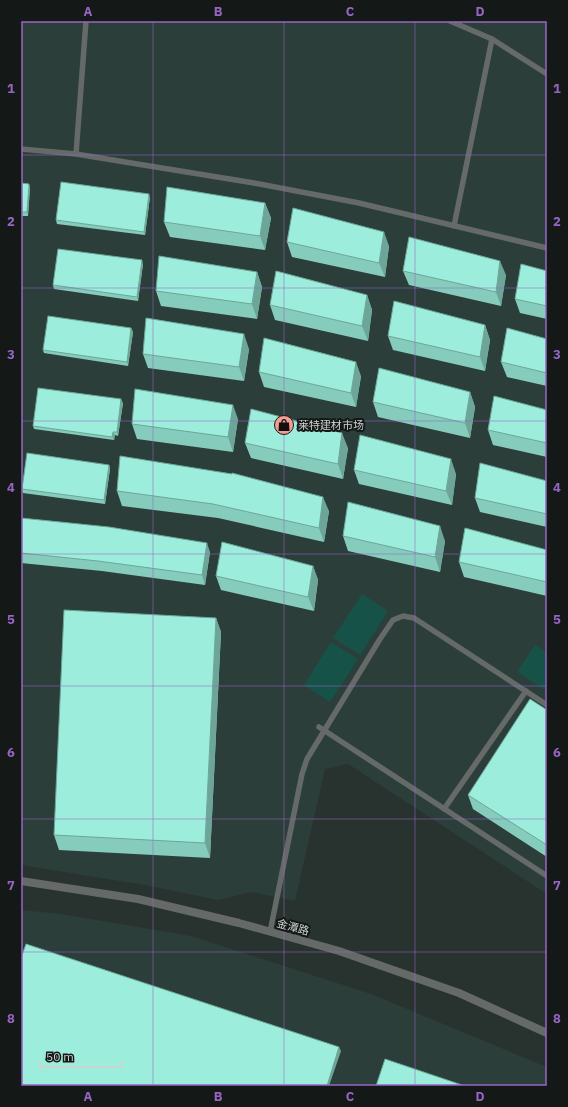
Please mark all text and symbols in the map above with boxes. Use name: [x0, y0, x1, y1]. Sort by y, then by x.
text: A: [84, 3, 93, 20]
text: B: [214, 3, 223, 20]
text: C: [346, 3, 355, 20]
text: D: [475, 3, 485, 20]
text: 1: [7, 80, 15, 97]
text: 1: [553, 80, 561, 97]
text: 2: [7, 213, 15, 230]
text: 2: [553, 213, 561, 230]
text: 3: [7, 346, 15, 363]
text: 3: [553, 346, 561, 363]
shop icon: 莱特建材市场: [273, 414, 295, 436]
place label: 莱特建材市场: [298, 418, 364, 432]
text: 4: [7, 479, 15, 496]
text: 4: [553, 479, 561, 496]
text: 5: [7, 611, 15, 628]
text: 5: [553, 611, 561, 628]
text: 6: [7, 744, 15, 761]
text: 6: [553, 744, 561, 761]
text: 7: [7, 877, 15, 894]
text: 7: [553, 877, 561, 894]
street label: 金潭路: [275, 916, 311, 938]
text: 8: [7, 1010, 15, 1027]
text: 8: [553, 1010, 561, 1027]
scale bar: [40, 1043, 122, 1069]
text: 50 m: [46, 1049, 74, 1064]
text: A: [84, 1088, 93, 1105]
text: B: [214, 1088, 223, 1105]
text: C: [346, 1088, 355, 1105]
text: D: [475, 1088, 485, 1105]

